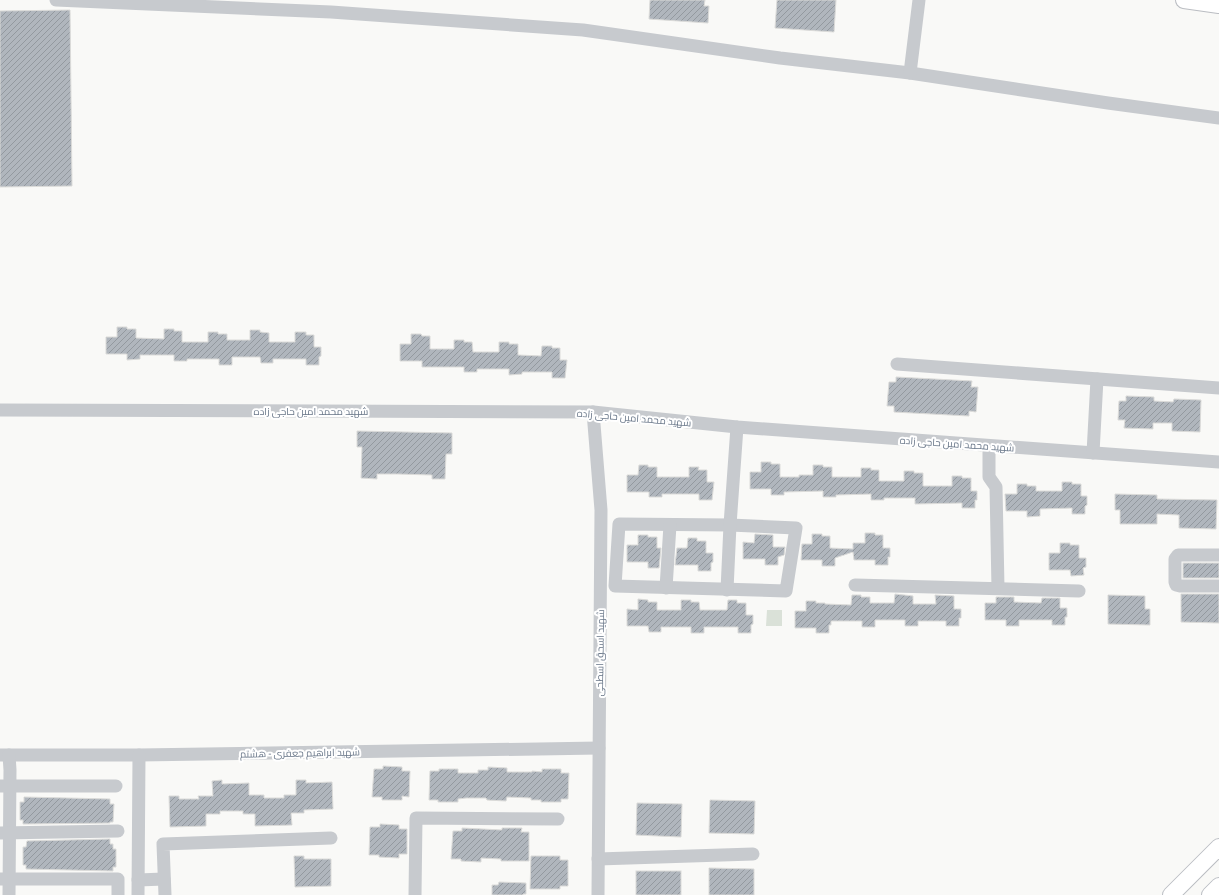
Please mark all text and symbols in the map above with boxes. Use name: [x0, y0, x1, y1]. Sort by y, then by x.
street label: شهید محمد امین حاجی زاده: [254, 406, 368, 418]
street label: شهید محمد امین حاجی زاده: [576, 408, 692, 429]
street label: شهید محمد امین حاجی زاده: [899, 435, 1015, 454]
street label: شهید اسحق اسطحی: [594, 609, 607, 697]
street label: شهید ابراهیم جعفری - هشتم: [240, 746, 360, 762]

